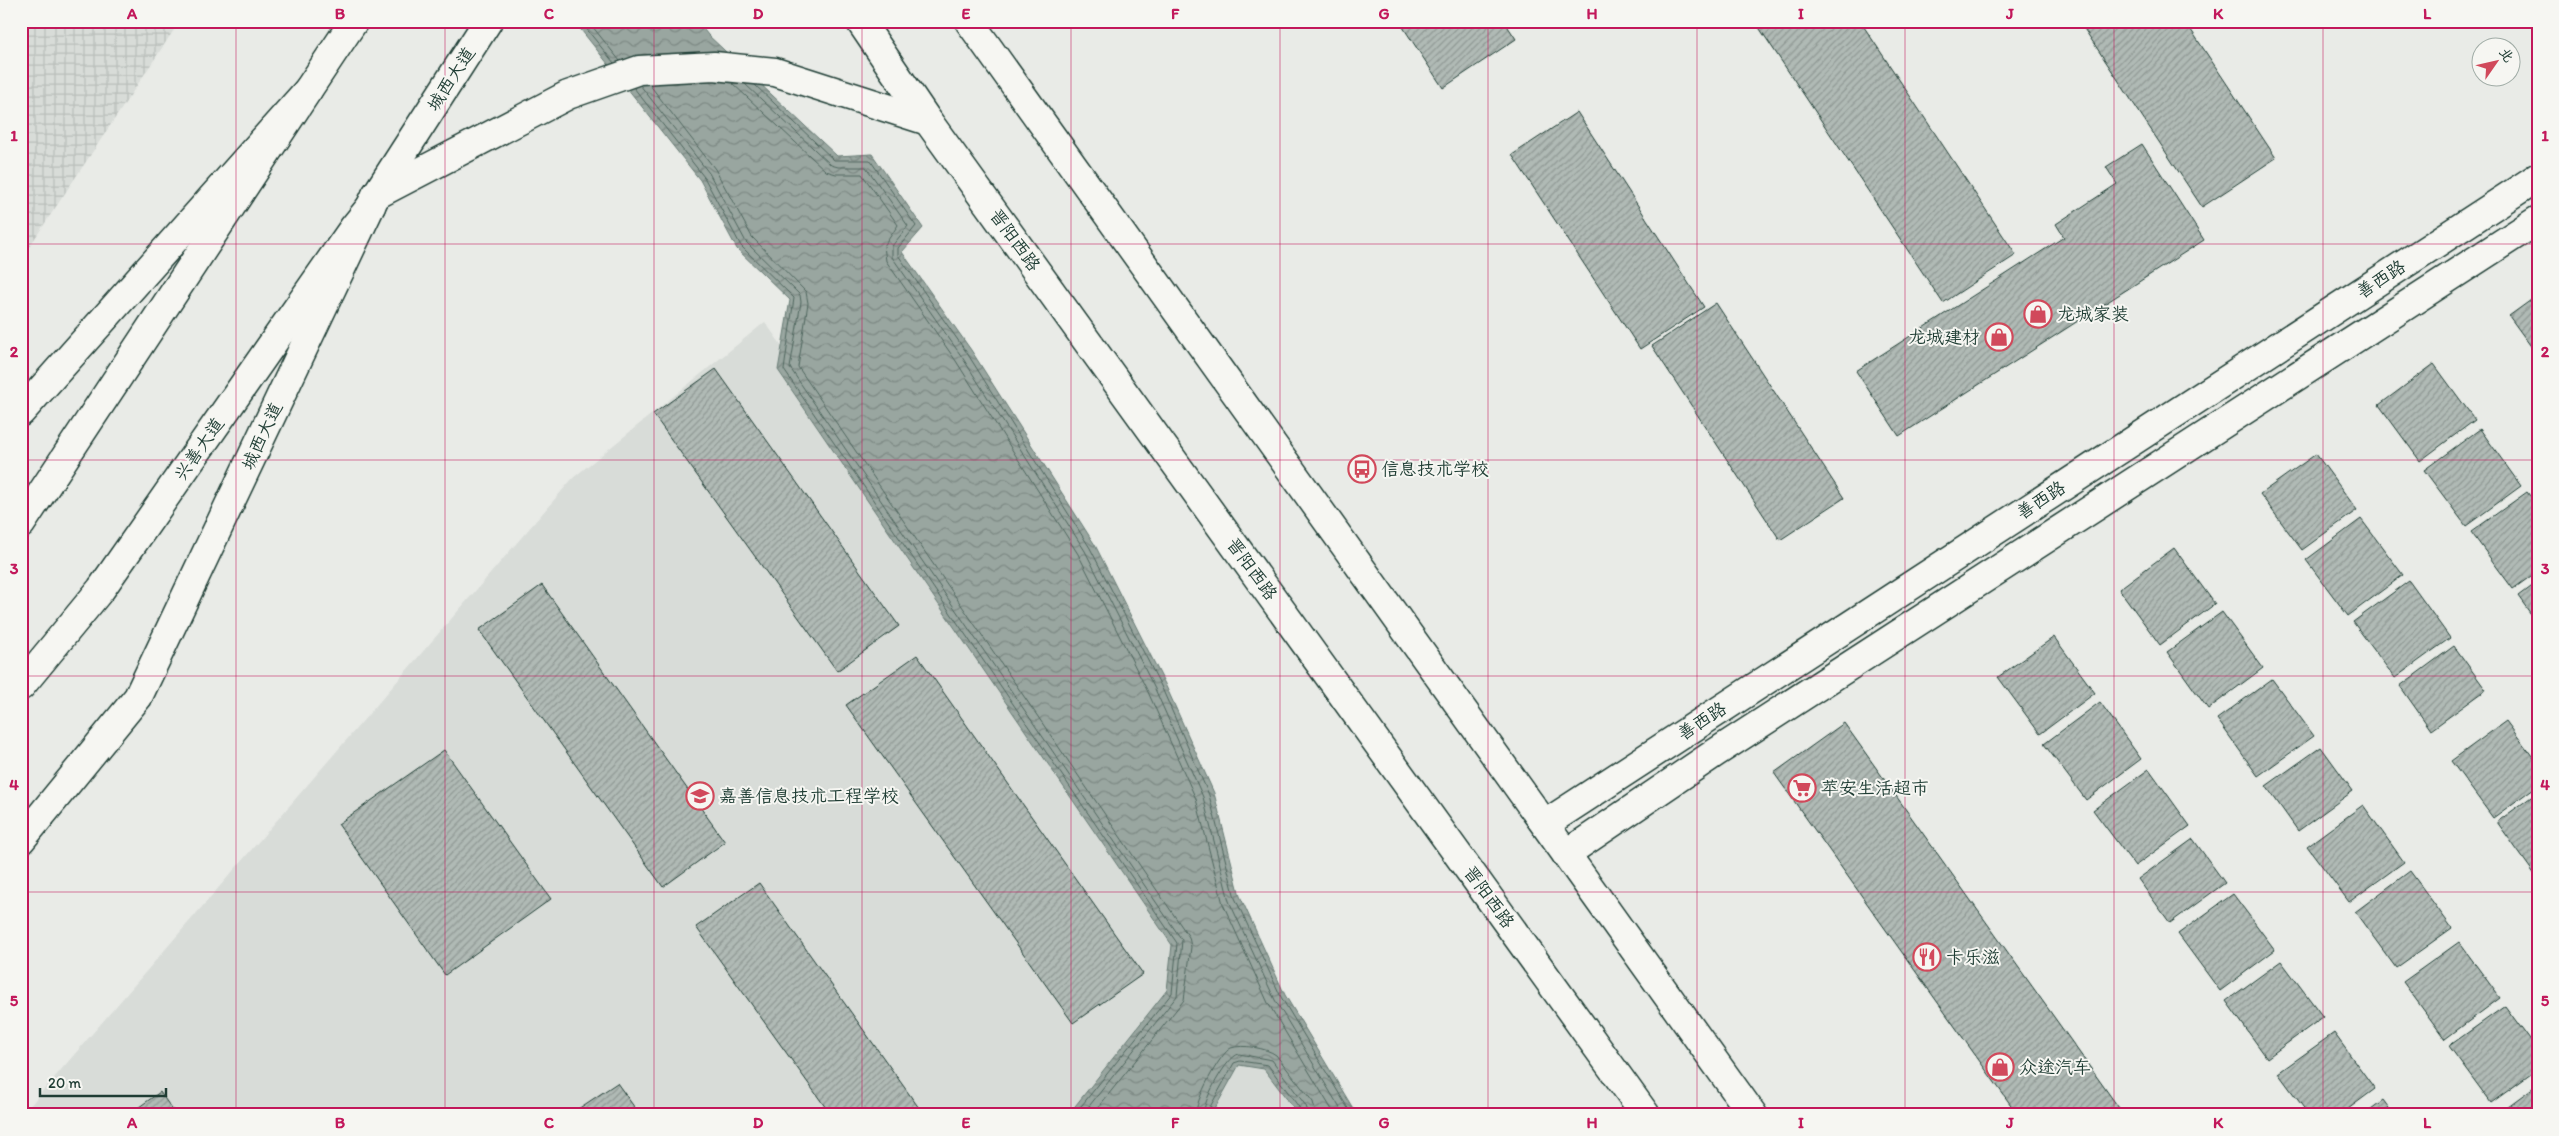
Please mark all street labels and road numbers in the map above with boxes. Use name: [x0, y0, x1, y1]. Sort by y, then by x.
street label: 城西大道: [422, 43, 480, 115]
street label: 晋阳西路: [985, 204, 1045, 276]
street label: 善西路: [2352, 255, 2410, 303]
street label: 城西大道: [237, 399, 287, 473]
street label: 兴善大道: [169, 413, 229, 485]
street label: 善西路: [2012, 476, 2070, 524]
street label: 晋阳西路: [1222, 533, 1282, 605]
street label: 善西路: [1673, 697, 1731, 745]
street label: 晋阳西路: [1459, 861, 1519, 933]

